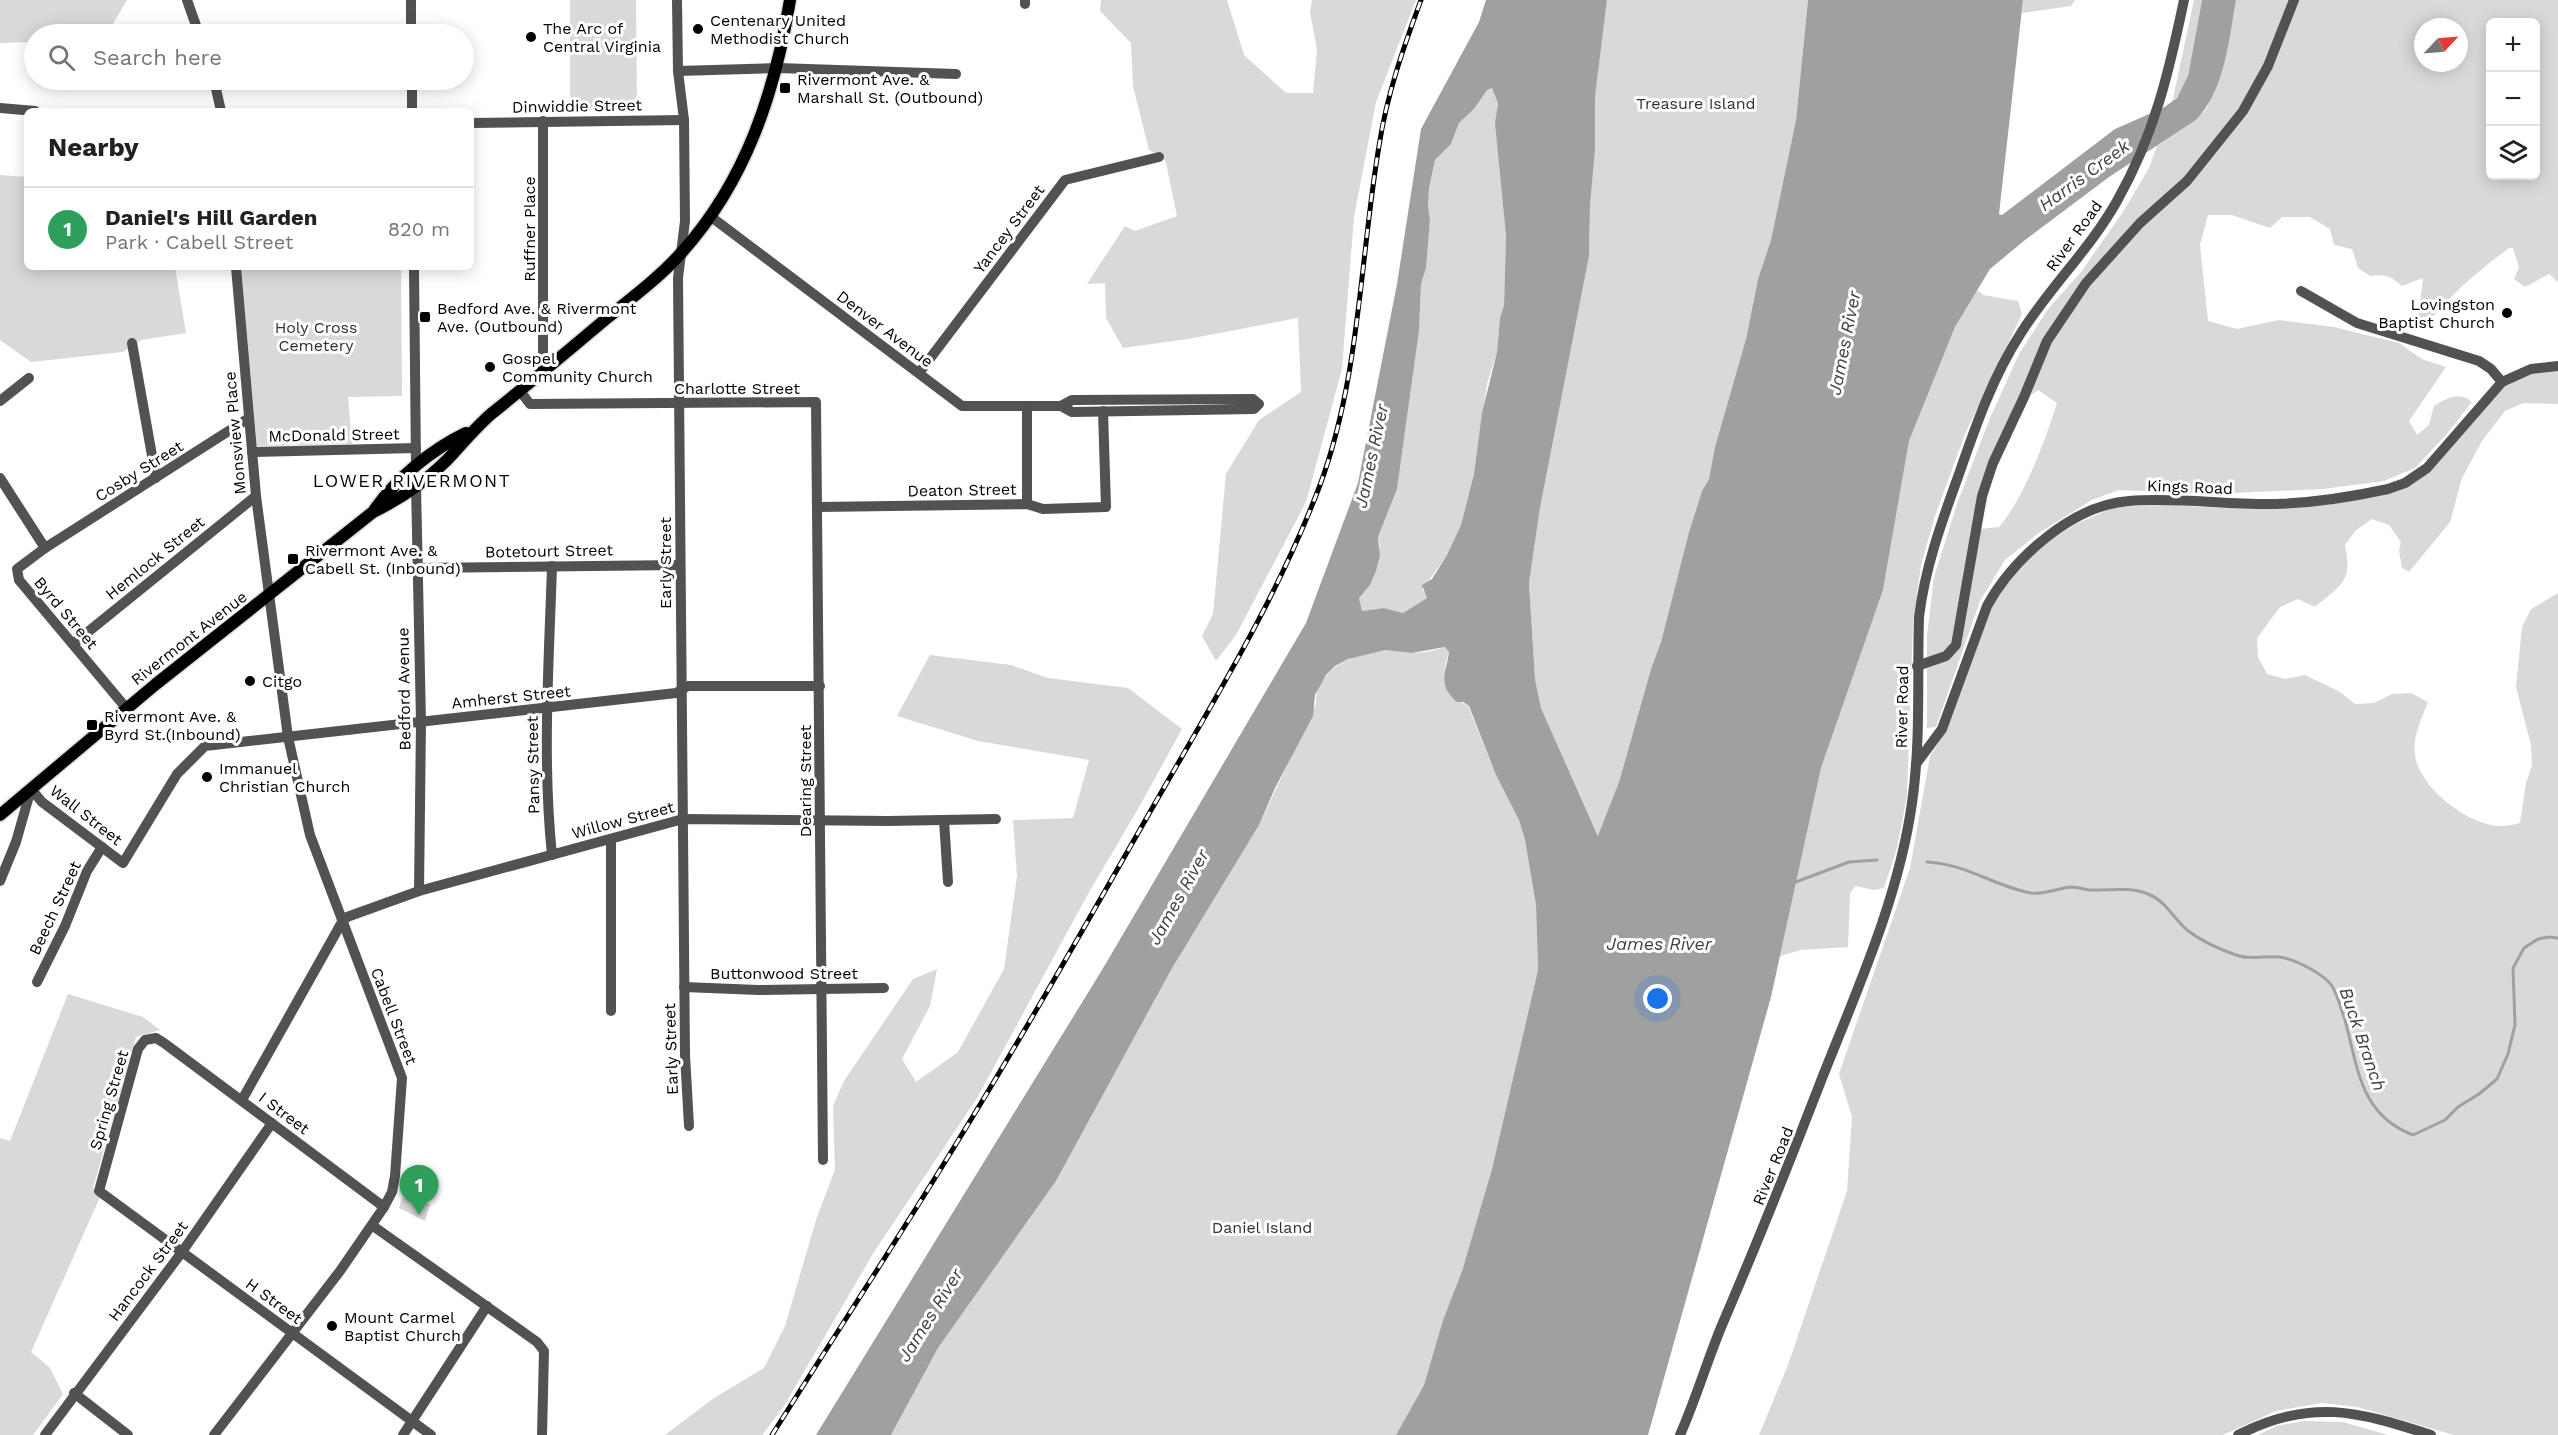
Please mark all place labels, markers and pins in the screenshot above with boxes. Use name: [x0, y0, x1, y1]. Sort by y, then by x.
place label: Centenary United Methodist Church: [710, 11, 850, 48]
place label: The Arc of Central Virginia: [543, 19, 661, 56]
marker: Centenary United Methodist Church: [691, 22, 705, 36]
marker: The Arc of Central Virginia: [524, 30, 538, 44]
place label: Rivermont Ave. & Marshall St. (Outbound): [797, 70, 983, 107]
marker: Rivermont Ave. & Marshall St. (Outbound): [778, 81, 792, 95]
place label: Lovingston Baptist Church: [2378, 295, 2495, 332]
place label: Bedford Ave. & Rivermont Ave. (Outbound): [437, 299, 637, 336]
marker: Lovingston Baptist Church: [2500, 306, 2514, 320]
marker: Bedford Ave. & Rivermont Ave. (Outbound): [418, 310, 432, 324]
place label: Gospel Community Church: [502, 349, 653, 386]
marker: Gospel Community Church: [483, 360, 497, 374]
place label: Rivermont Ave. & Cabell St. (Inbound): [305, 541, 461, 578]
marker: Rivermont Ave. & Cabell St. (Inbound): [286, 552, 300, 566]
place label: Citgo: [262, 672, 302, 691]
marker: Citgo: [243, 674, 257, 688]
place label: Rivermont Ave. & Byrd St.(Inbound): [104, 707, 241, 744]
marker: Rivermont Ave. & Byrd St.(Inbound): [85, 718, 99, 732]
place label: Immanuel Christian Church: [219, 759, 350, 796]
marker: Immanuel Christian Church: [200, 770, 214, 784]
pin: 1: [400, 1166, 438, 1215]
place label: Mount Carmel Baptist Church: [344, 1308, 461, 1345]
marker: Mount Carmel Baptist Church: [325, 1319, 339, 1333]

